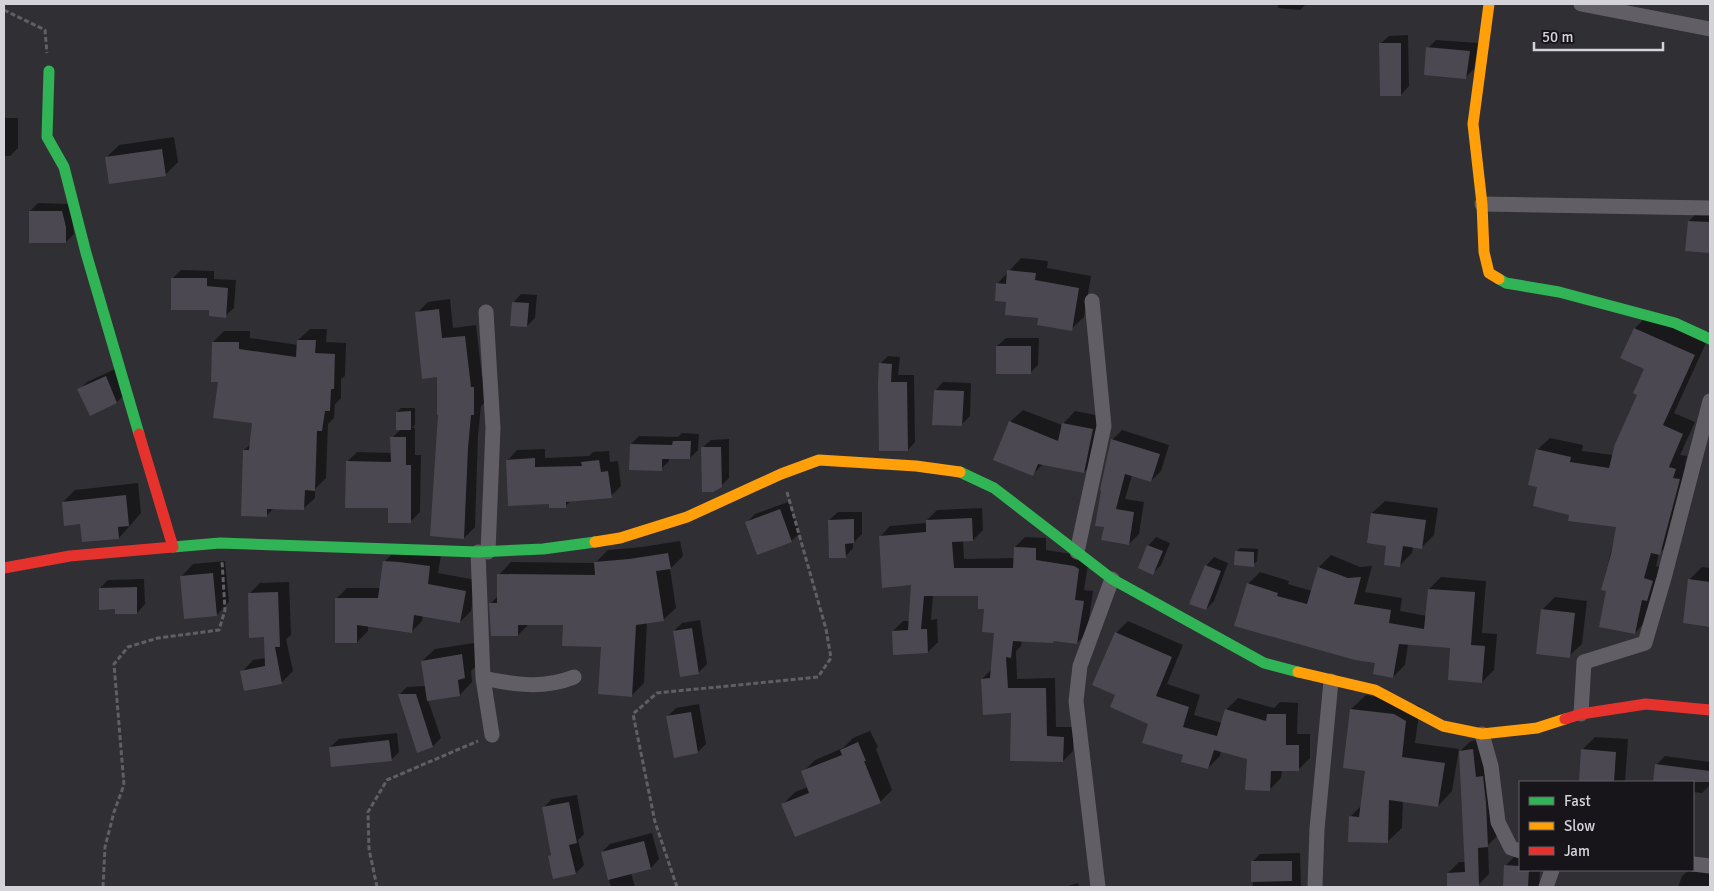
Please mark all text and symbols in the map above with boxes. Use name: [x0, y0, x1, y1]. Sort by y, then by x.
scale bar: [1534, 20, 1663, 52]
text: 50 m: [1542, 28, 1573, 46]
legend: [1519, 781, 1694, 871]
text: Fast: [1564, 792, 1591, 810]
text: Slow: [1564, 817, 1595, 835]
text: Jam: [1564, 842, 1590, 860]

